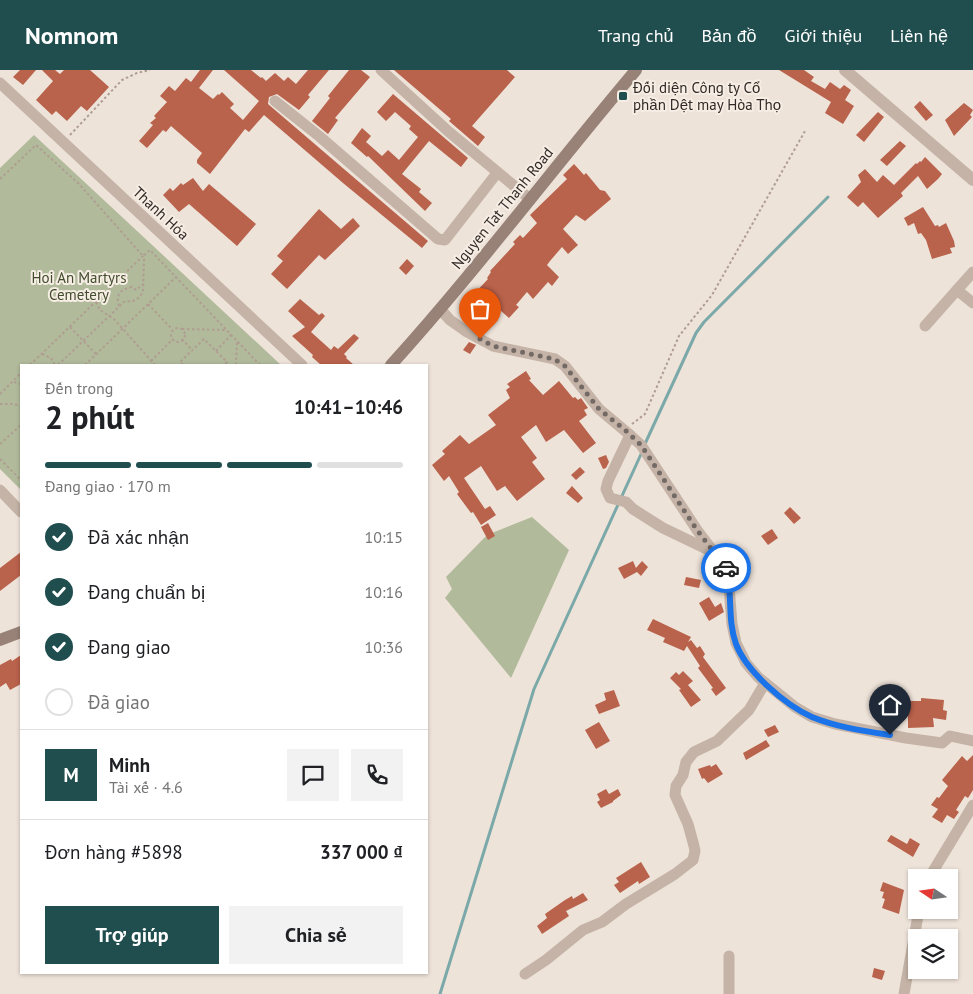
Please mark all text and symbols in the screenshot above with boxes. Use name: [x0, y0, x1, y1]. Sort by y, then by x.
text: Nomnom: [25, 20, 118, 51]
text: Trang chủ: [598, 24, 674, 47]
text: Bản đồ: [702, 24, 756, 47]
text: Giới thiệu: [784, 24, 862, 47]
text: Liên hệ: [890, 24, 948, 47]
place label: Đối diện Công ty Cổ phần Dệt may Hòa Thọ: [632, 78, 781, 114]
marker: Đối diện Công ty Cổ phần Dệt may Hòa Thọ: [617, 90, 629, 102]
street label: Nguyen Tat Thanh Road: [447, 143, 557, 273]
street label: Thanh Hóa: [129, 182, 193, 244]
park label: Hoi An Martyrs Cemetery: [32, 268, 127, 304]
pin: [459, 288, 501, 339]
icon: bag: [466, 295, 494, 323]
text: Đến trong: [45, 378, 113, 398]
text: 10:41–10:46: [294, 395, 403, 419]
text: 2 phút: [45, 396, 134, 438]
text: Đang giao · 170 m: [45, 476, 171, 496]
icon: check: [45, 523, 73, 551]
text: Đã xác nhận: [88, 525, 189, 549]
text: 10:15: [365, 527, 403, 547]
courier: [701, 543, 751, 593]
icon: car: [712, 554, 740, 582]
icon: check: [45, 578, 73, 606]
text: Đang chuẩn bị: [88, 580, 205, 604]
text: 10:16: [365, 582, 403, 602]
icon: check: [45, 633, 73, 661]
text: Đang giao: [88, 635, 171, 659]
text: 10:36: [365, 637, 403, 657]
pin: [869, 684, 911, 735]
text: Đã giao: [88, 690, 150, 714]
icon: home: [876, 691, 904, 719]
button: chat: [287, 749, 339, 801]
button: phone: [351, 749, 403, 801]
text: Minh: [109, 753, 150, 777]
text: M: [63, 763, 79, 787]
text: Tài xế · 4.6: [109, 777, 183, 797]
text: Đơn hàng #5898: [45, 840, 183, 864]
text: 337 000 ₫: [320, 840, 403, 864]
north arrow: [908, 869, 958, 919]
map controls: [908, 869, 958, 979]
button: Trợ giúp: [45, 906, 219, 964]
button: Chia sẻ: [229, 906, 403, 964]
button: layers: [908, 929, 958, 979]

